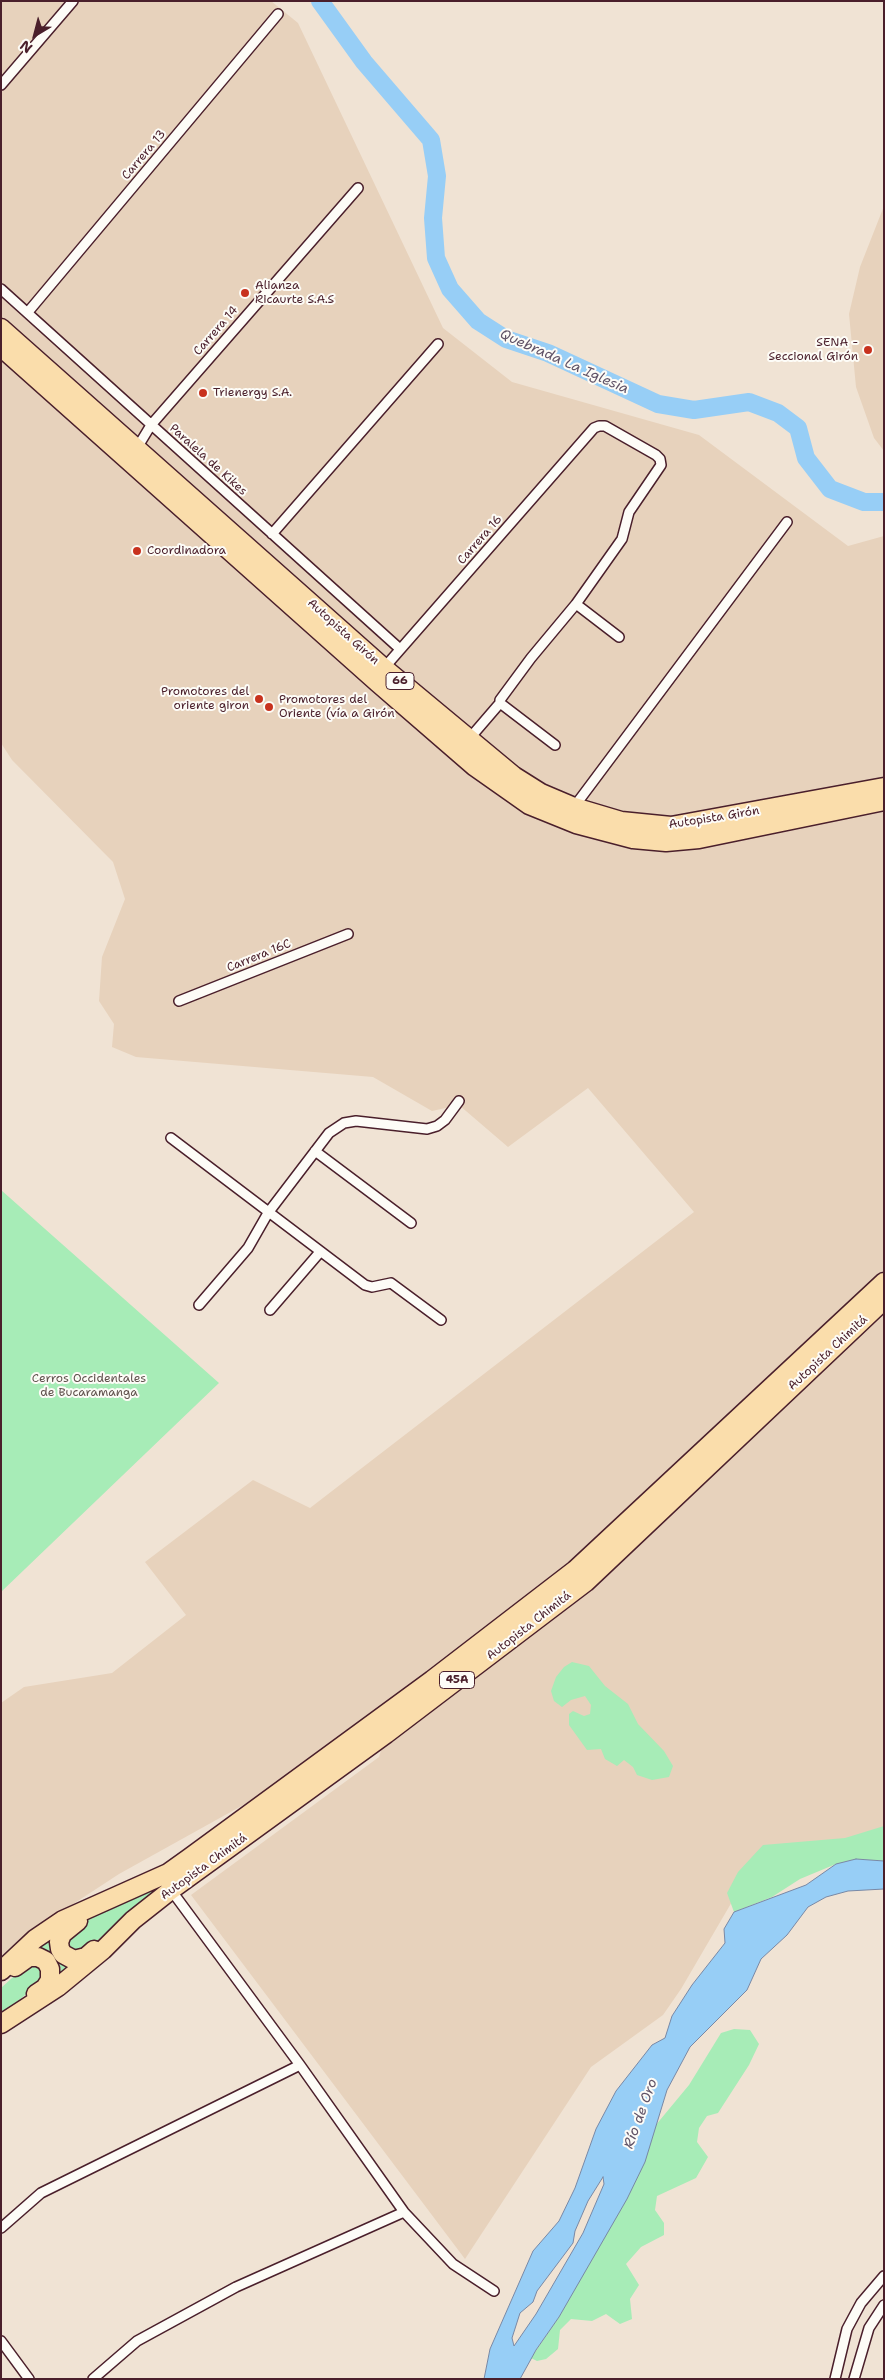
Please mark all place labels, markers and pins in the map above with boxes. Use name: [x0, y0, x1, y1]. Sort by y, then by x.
place label: Alianza Ricaurte S.A.S: [255, 279, 334, 307]
marker: Alianza Ricaurte S.A.S: [239, 287, 251, 299]
place label: SENA - Seccional Girón: [769, 336, 858, 364]
marker: SENA - Seccional Girón: [862, 344, 874, 356]
place label: Trienergy S.A.: [213, 386, 292, 400]
marker: Trienergy S.A.: [197, 387, 209, 399]
place label: Coordinadora: [147, 544, 226, 558]
marker: Coordinadora: [131, 545, 143, 557]
place label: Promotores del oriente giron: [161, 685, 249, 713]
marker: Promotores del oriente giron: [253, 693, 265, 705]
place label: Promotores del Oriente (vía a Girón: [279, 693, 395, 721]
marker: Promotores del Oriente (vía a Girón: [263, 701, 275, 713]

